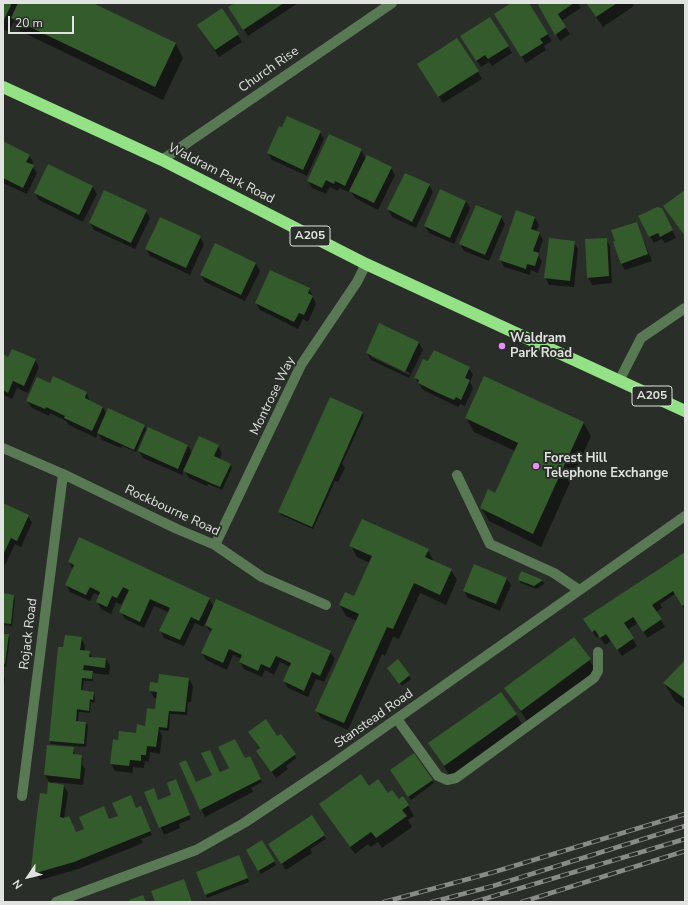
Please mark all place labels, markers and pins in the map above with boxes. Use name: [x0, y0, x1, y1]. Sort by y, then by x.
place label: Waldram Park Road: [510, 331, 572, 362]
marker: Waldram Park Road: [497, 341, 507, 351]
place label: Forest Hill Telephone Exchange: [544, 451, 668, 482]
marker: Forest Hill Telephone Exchange: [531, 461, 541, 471]

